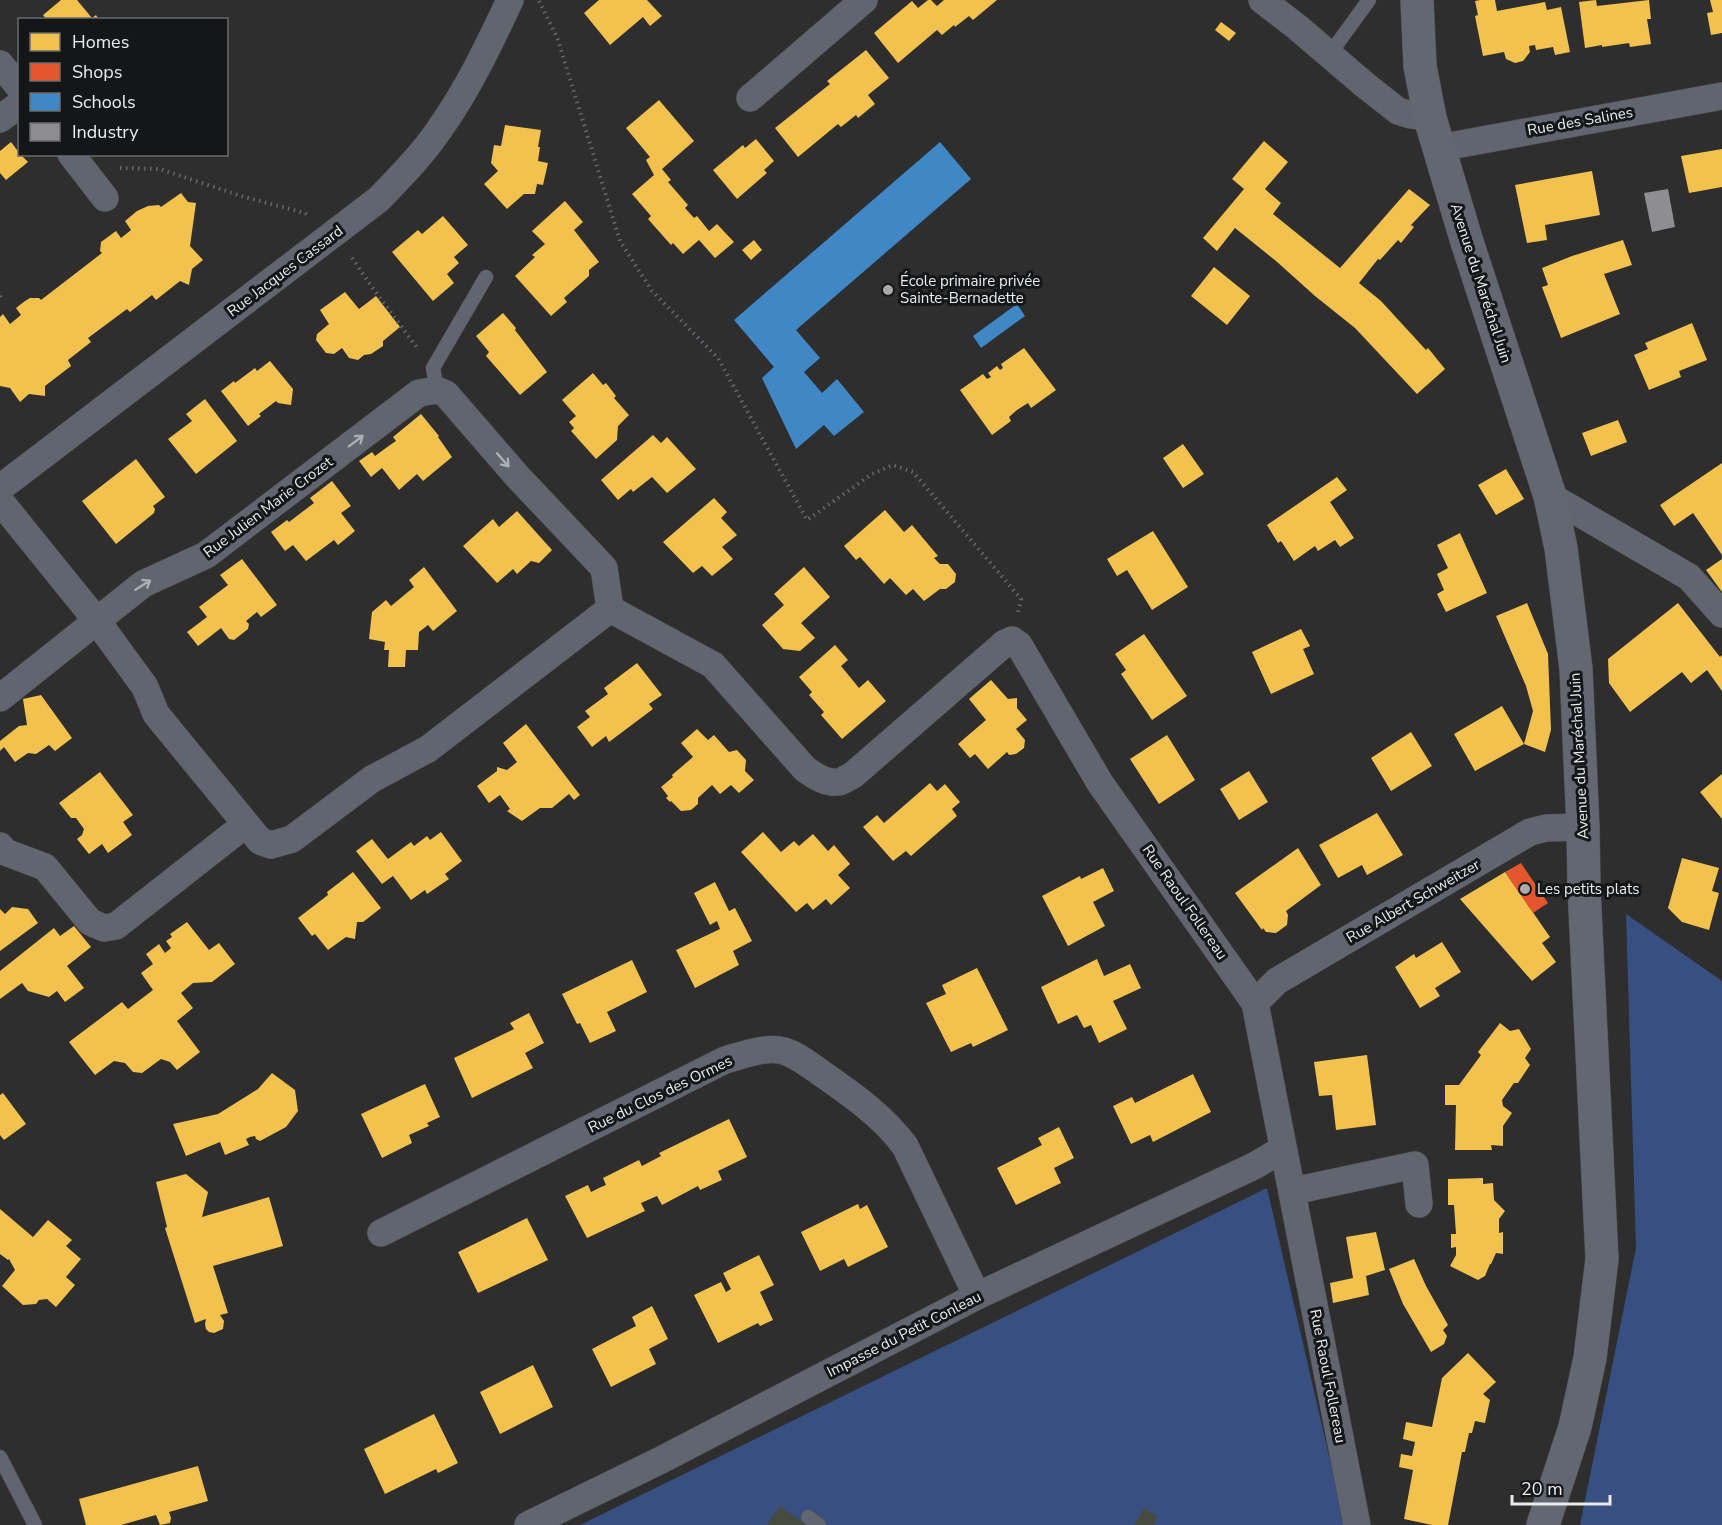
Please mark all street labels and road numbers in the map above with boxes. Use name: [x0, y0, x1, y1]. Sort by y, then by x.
street label: Rue des Salines: [1526, 102, 1634, 140]
street label: Avenue du Maréchal Juin: [1446, 201, 1516, 365]
street label: Rue Jacques Cassard: [223, 221, 347, 321]
street label: Rue Julien Marie Crozet: [199, 451, 337, 562]
street label: Avenue du Maréchal Juin: [1565, 672, 1593, 840]
street label: Rue Raoul Follereau: [1138, 841, 1232, 963]
street label: Rue Albert Schweitzer: [1343, 854, 1484, 947]
street label: Rue du Clos des Ormes: [585, 1050, 735, 1138]
street label: Impasse du Petit Conleau: [823, 1286, 985, 1382]
street label: Rue Raoul Follereau: [1305, 1307, 1351, 1445]

